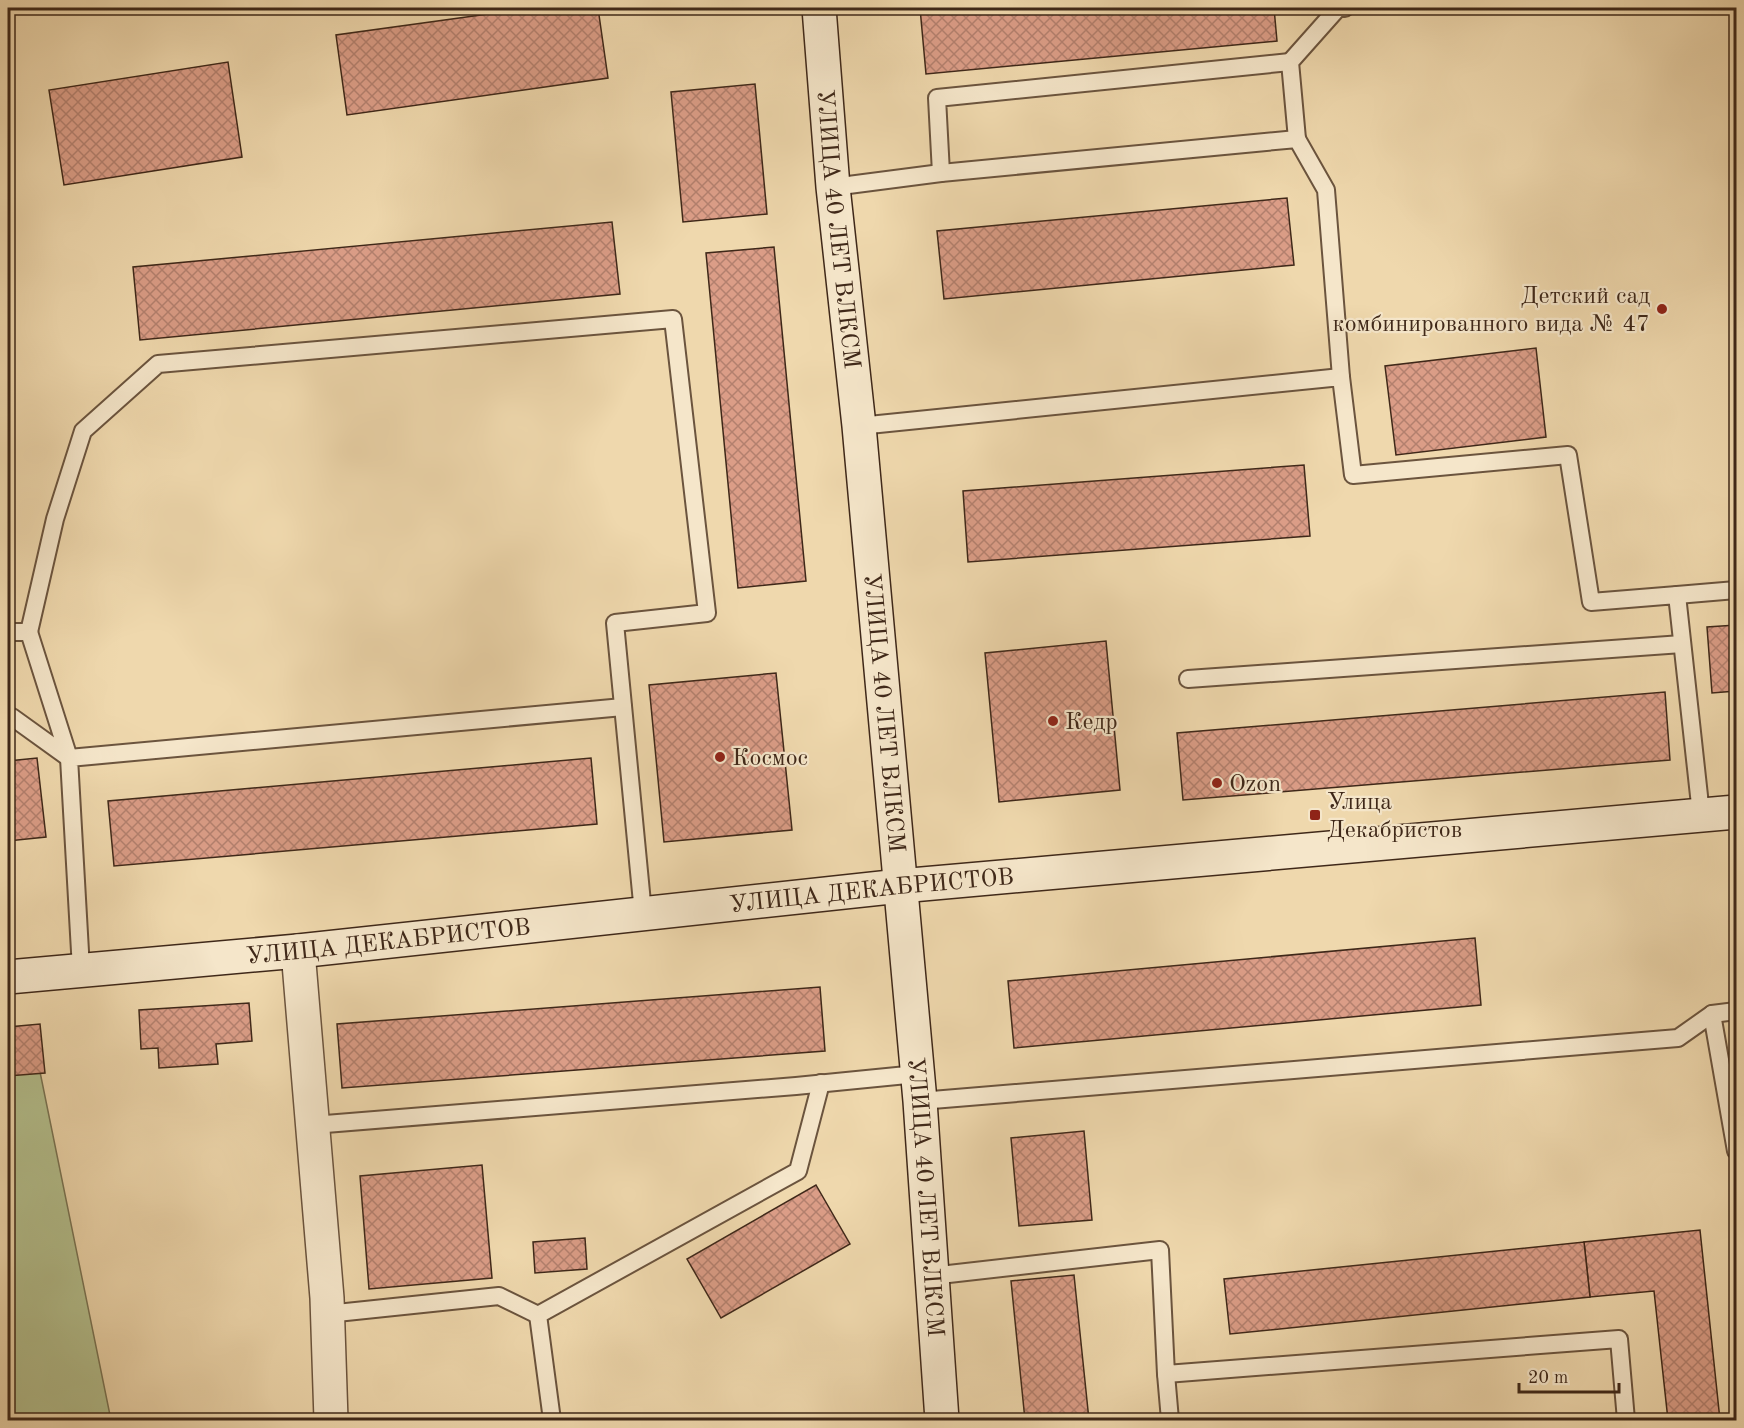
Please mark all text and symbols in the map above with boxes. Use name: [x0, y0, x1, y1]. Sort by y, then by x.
street label: УЛИЦА 40 ЛЕТ ВЛКСМ: [811, 89, 863, 370]
place label: Детский сад комбинированного вида № 47: [1333, 285, 1650, 337]
marker: Детский сад комбинированного вида № 47: [1655, 302, 1669, 316]
street label: УЛИЦА 40 ЛЕТ ВЛКСМ: [858, 572, 908, 854]
place label: Кедр: [1065, 711, 1118, 735]
marker: Кедр: [1046, 714, 1060, 728]
place label: Космос: [732, 747, 808, 771]
marker: Космос: [713, 750, 727, 764]
place label: Ozon: [1229, 773, 1281, 797]
marker: Ozon: [1210, 776, 1224, 790]
place label: Улица Декабристов: [1327, 791, 1462, 843]
marker: Улица Декабристов: [1308, 808, 1322, 822]
street label: УЛИЦА ДЕКАБРИСТОВ: [728, 866, 1015, 918]
street label: УЛИЦА ДЕКАБРИСТОВ: [245, 916, 532, 970]
street label: УЛИЦА 40 ЛЕТ ВЛКСМ: [902, 1056, 946, 1338]
scale bar: [1519, 1356, 1620, 1394]
text: 20 m: [1528, 1369, 1568, 1387]

